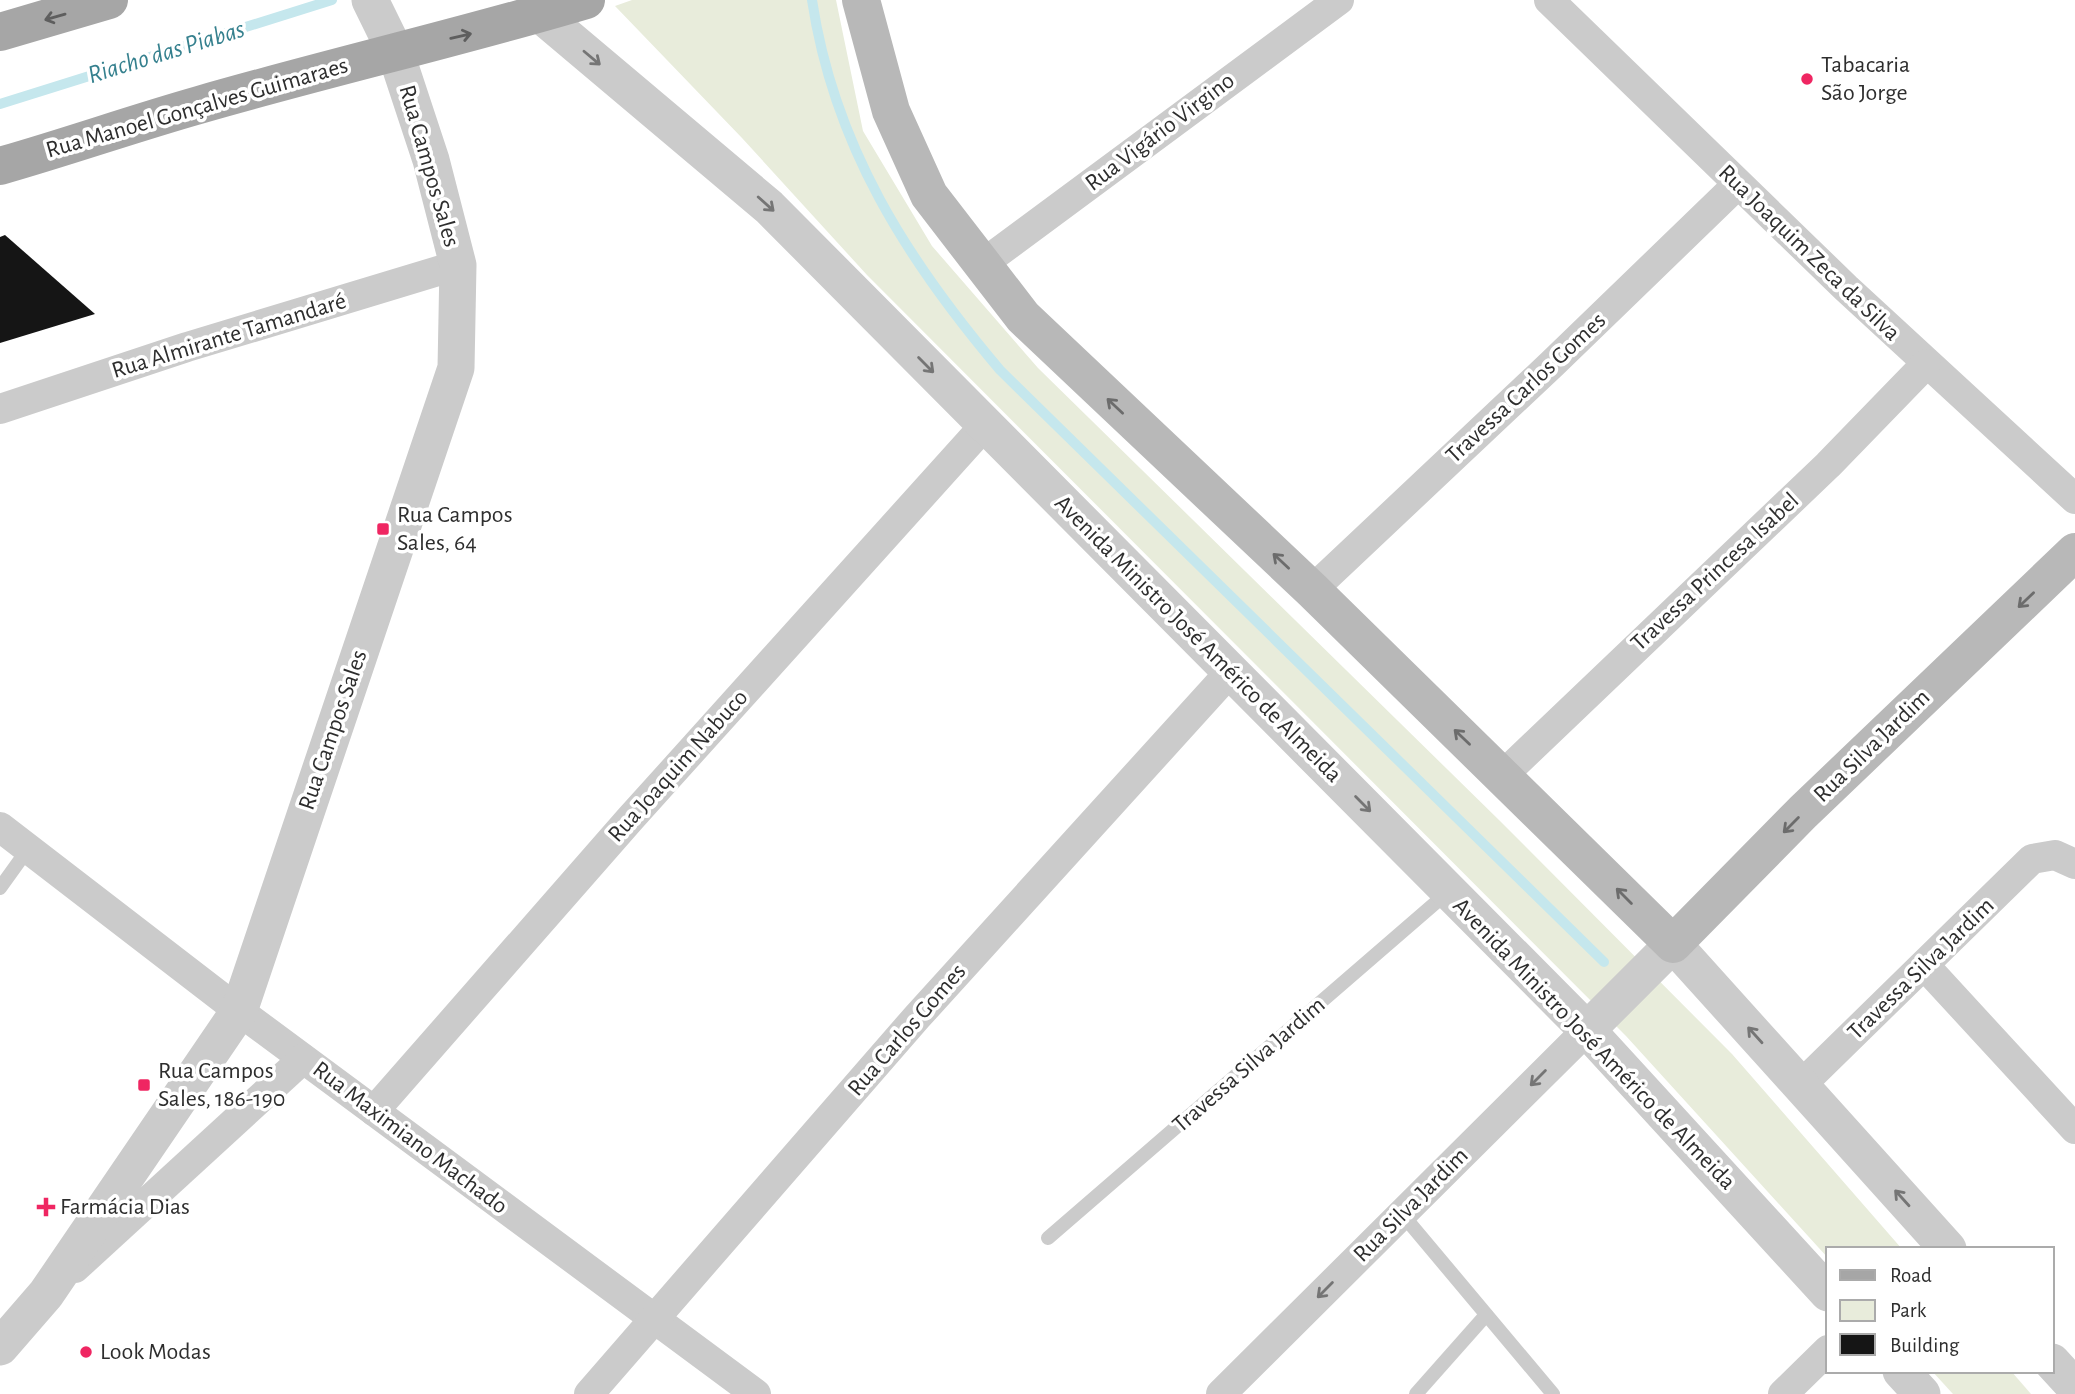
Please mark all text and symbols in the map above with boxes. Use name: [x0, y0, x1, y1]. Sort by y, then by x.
one-way arrow: [44, 11, 66, 24]
water label: Riacho das Piabas: [85, 16, 247, 88]
one-way arrow: [449, 29, 472, 42]
one-way arrow: [582, 50, 600, 65]
street label: Rua Manoel Gonçalves Guimaraes: [43, 53, 351, 163]
place label: Tabacaria São Jorge: [1821, 53, 1910, 105]
street label: Rua Vigário Virgino: [1081, 68, 1239, 196]
marker: Tabacaria São Jorge: [1799, 71, 1815, 87]
street label: Rua Campos Sales: [394, 82, 464, 250]
street label: Rua Joaquim Zeca da Silva: [1714, 160, 1904, 346]
one-way arrow: [757, 196, 775, 212]
street label: Rua Almirante Tamandaré: [109, 289, 349, 383]
street label: Travessa Carlos Gomes: [1442, 308, 1610, 468]
one-way arrow: [918, 357, 935, 374]
one-way arrow: [1107, 398, 1124, 415]
street label: Travessa Princesa Isabel: [1626, 488, 1804, 656]
street label: Avenida Ministro José Américo de Almeida: [1050, 491, 1346, 787]
place label: Rua Campos Sales, 64: [397, 503, 513, 555]
marker: Rua Campos Sales, 64: [375, 521, 391, 537]
one-way arrow: [1273, 553, 1290, 570]
one-way arrow: [2018, 591, 2035, 608]
street label: Rua Campos Sales: [294, 647, 372, 813]
street label: Rua Joaquim Nabuco: [604, 685, 752, 847]
street label: Rua Silva Jardim: [1809, 685, 1935, 807]
one-way arrow: [1454, 728, 1471, 745]
one-way arrow: [1355, 796, 1372, 813]
one-way arrow: [1782, 816, 1799, 833]
one-way arrow: [1616, 888, 1633, 905]
street label: Travessa Silva Jardim: [1843, 893, 1999, 1045]
street label: Avenida Ministro José Américo de Almeida: [1448, 894, 1740, 1194]
street label: Rua Carlos Gomes: [843, 959, 971, 1101]
street label: Travessa Silva Jardim: [1168, 993, 1330, 1137]
one-way arrow: [1747, 1026, 1763, 1044]
street label: Rua Maximiano Machado: [308, 1057, 512, 1219]
place label: Rua Campos Sales, 186-190: [158, 1059, 285, 1111]
one-way arrow: [1530, 1069, 1547, 1086]
marker: Rua Campos Sales, 186-190: [136, 1077, 152, 1093]
street label: Rua Silva Jardim: [1349, 1143, 1473, 1267]
one-way arrow: [1894, 1190, 1911, 1207]
place label: Farmácia Dias: [60, 1195, 190, 1219]
marker: Farmácia Dias: [38, 1199, 54, 1215]
legend: [1826, 1247, 2054, 1373]
text: Road: [1890, 1265, 1932, 1286]
one-way arrow: [1317, 1282, 1334, 1299]
text: Park: [1890, 1300, 1927, 1321]
text: Building: [1890, 1335, 1960, 1356]
place label: Look Modas: [100, 1340, 211, 1364]
marker: Look Modas: [78, 1344, 94, 1360]

